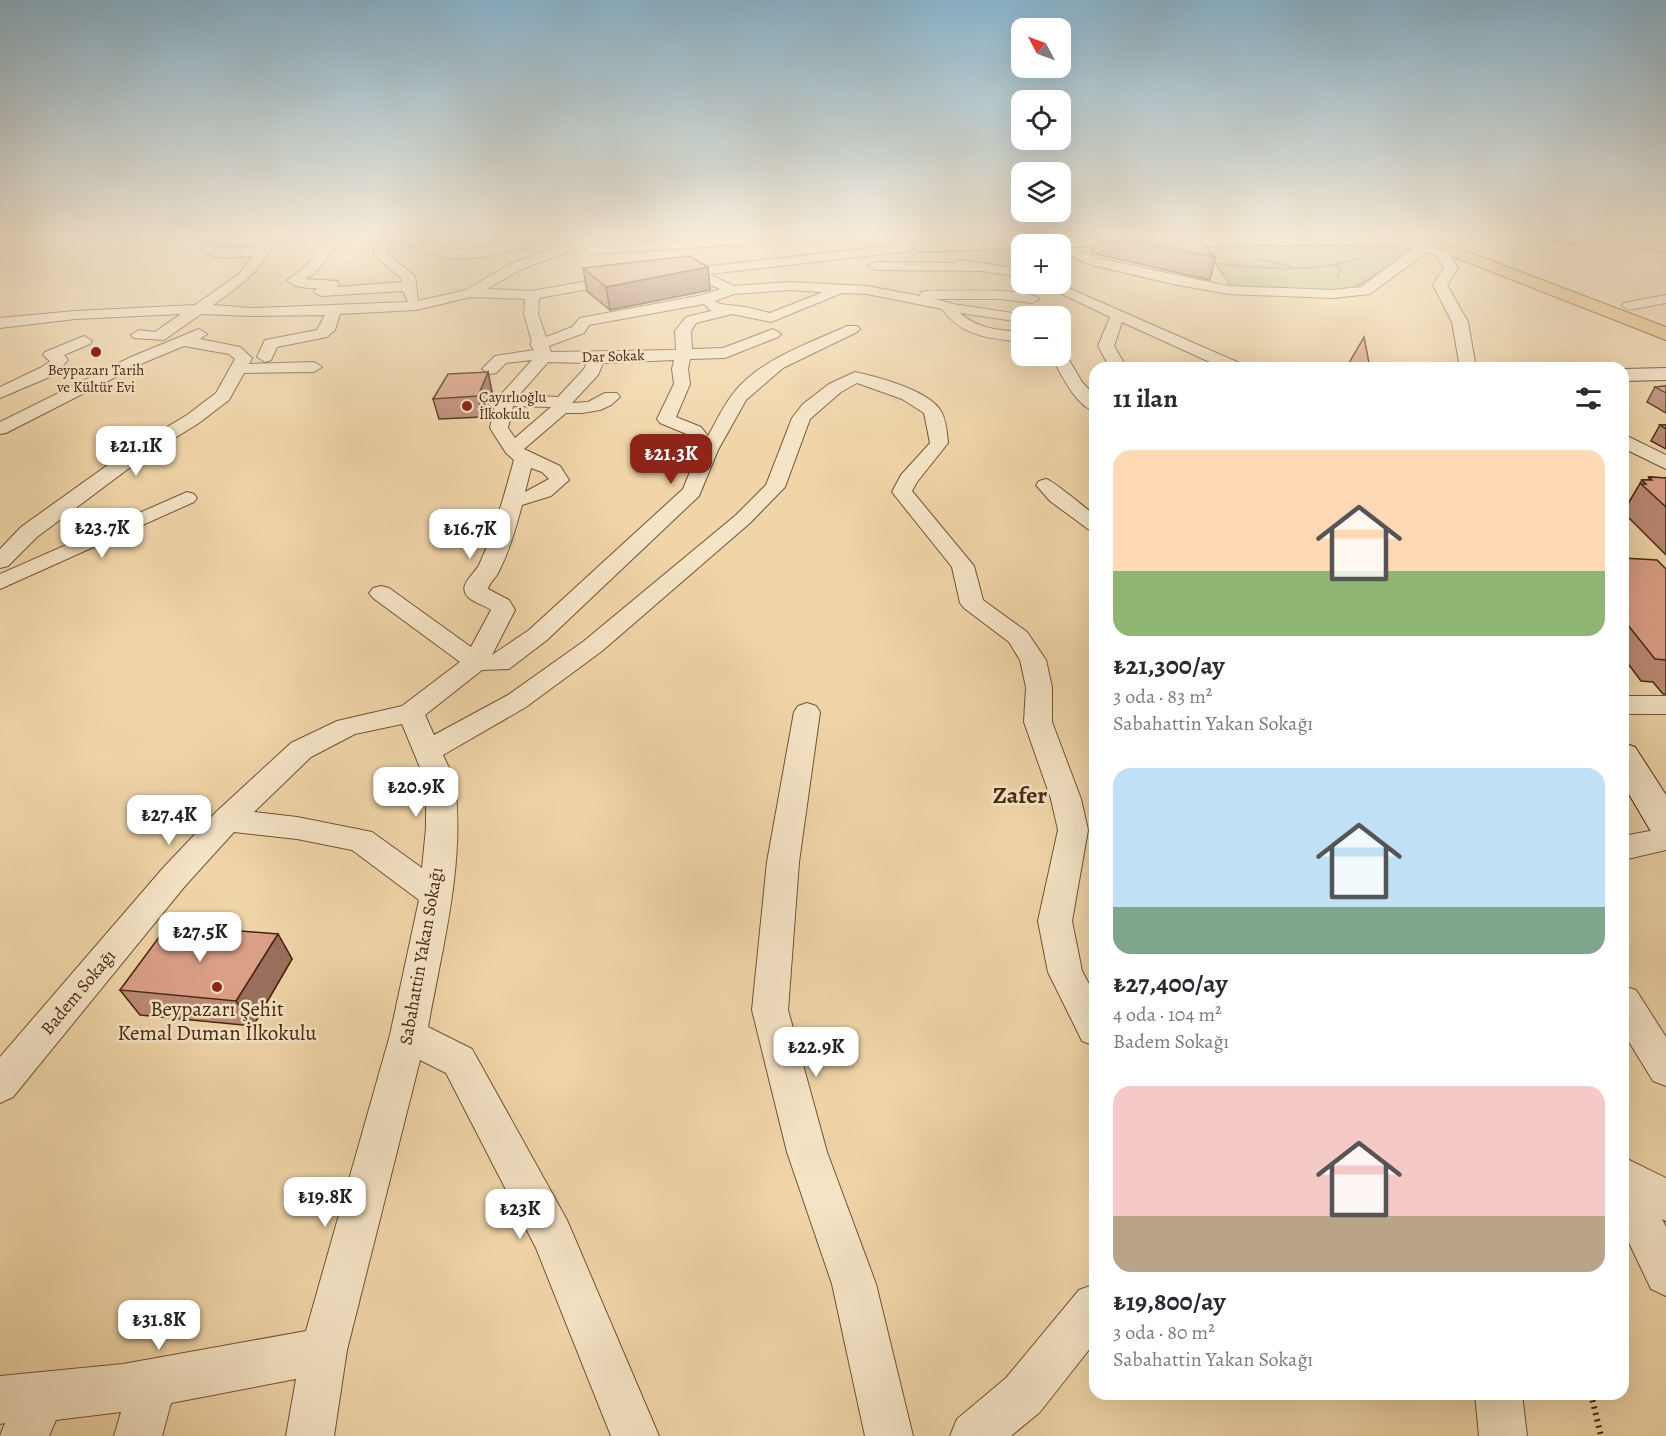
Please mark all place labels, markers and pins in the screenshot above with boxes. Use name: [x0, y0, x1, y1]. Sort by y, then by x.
marker: Beypazarı Tarih ve Kültür Evi: [89, 345, 103, 359]
place label: Beypazarı Tarih ve Kültür Evi: [48, 360, 144, 397]
place label: Çayırlıoğlu İlkokulu: [479, 387, 547, 424]
marker: Çayırlıoğlu İlkokulu: [460, 399, 474, 413]
pin: ₺21.1K: [87, 426, 185, 477]
pin: ₺21.3K: [622, 434, 720, 485]
pin: ₺23.7K: [53, 508, 151, 559]
pin: ₺16.7K: [421, 509, 519, 560]
pin: ₺20.9K: [367, 767, 465, 818]
pin: ₺27.4K: [120, 795, 218, 846]
pin: ₺27.5K: [151, 912, 249, 963]
marker: Beypazarı Şehit Kemal Duman İlkokulu: [210, 980, 224, 994]
place label: Beypazarı Şehit Kemal Duman İlkokulu: [117, 995, 317, 1047]
pin: ₺22.9K: [767, 1027, 865, 1078]
pin: ₺19.8K: [276, 1177, 374, 1228]
pin: ₺23K: [484, 1189, 556, 1240]
pin: ₺31.8K: [110, 1300, 208, 1351]

